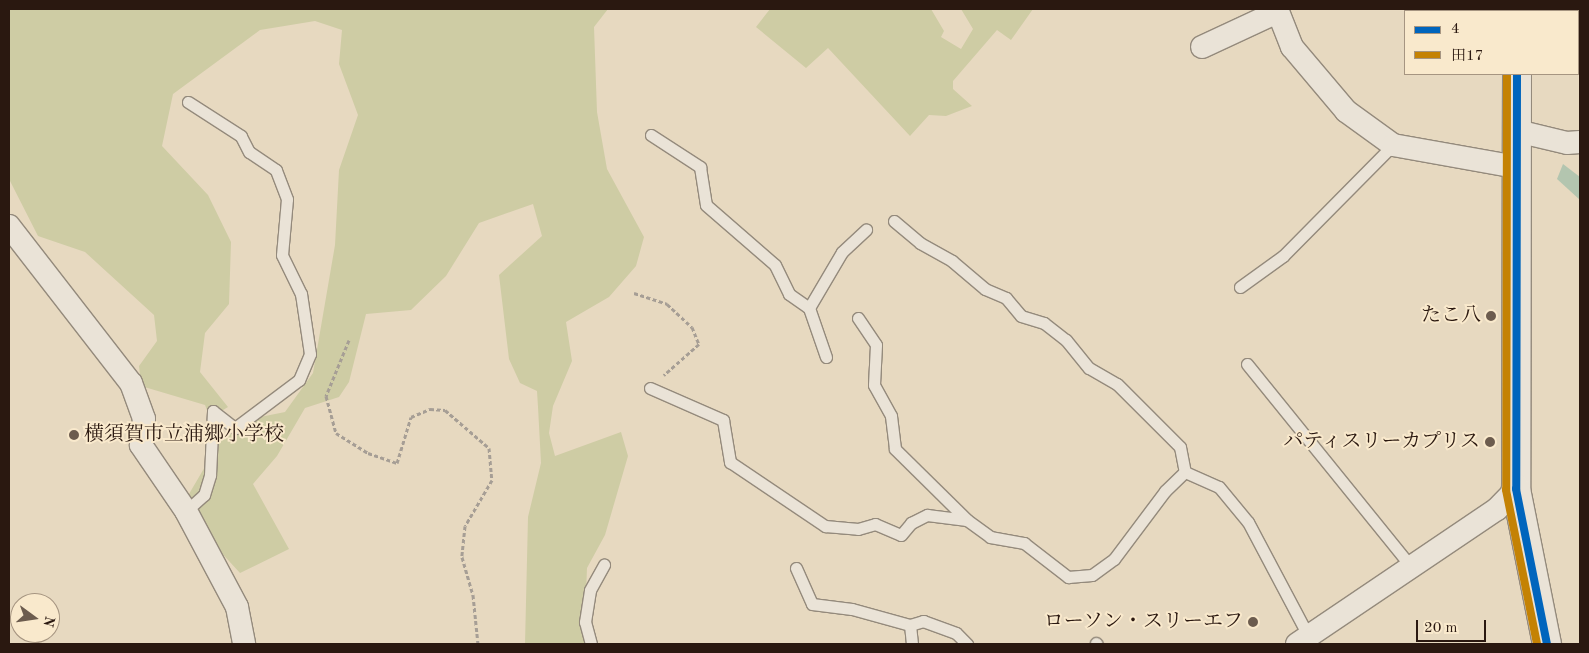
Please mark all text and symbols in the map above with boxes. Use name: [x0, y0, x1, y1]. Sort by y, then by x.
legend: [1404, 10, 1579, 75]
text: 4: [1451, 22, 1460, 37]
text: 田17: [1451, 49, 1483, 64]
place label: たこ八: [1421, 304, 1481, 328]
marker: たこ八: [1485, 310, 1497, 322]
place label: 横須賀市立浦郷小学校: [84, 423, 284, 447]
marker: 横須賀市立浦郷小学校: [68, 429, 80, 441]
place label: パティスリーカプリス: [1280, 430, 1480, 454]
marker: パティスリーカプリス: [1484, 436, 1496, 448]
north arrow: [10, 593, 60, 643]
place label: ローソン・スリーエフ: [1043, 610, 1243, 634]
scale bar: [1419, 610, 1489, 642]
text: N: [40, 614, 57, 628]
marker: ローソン・スリーエフ: [1247, 616, 1259, 628]
text: 20 m: [1424, 621, 1458, 636]

